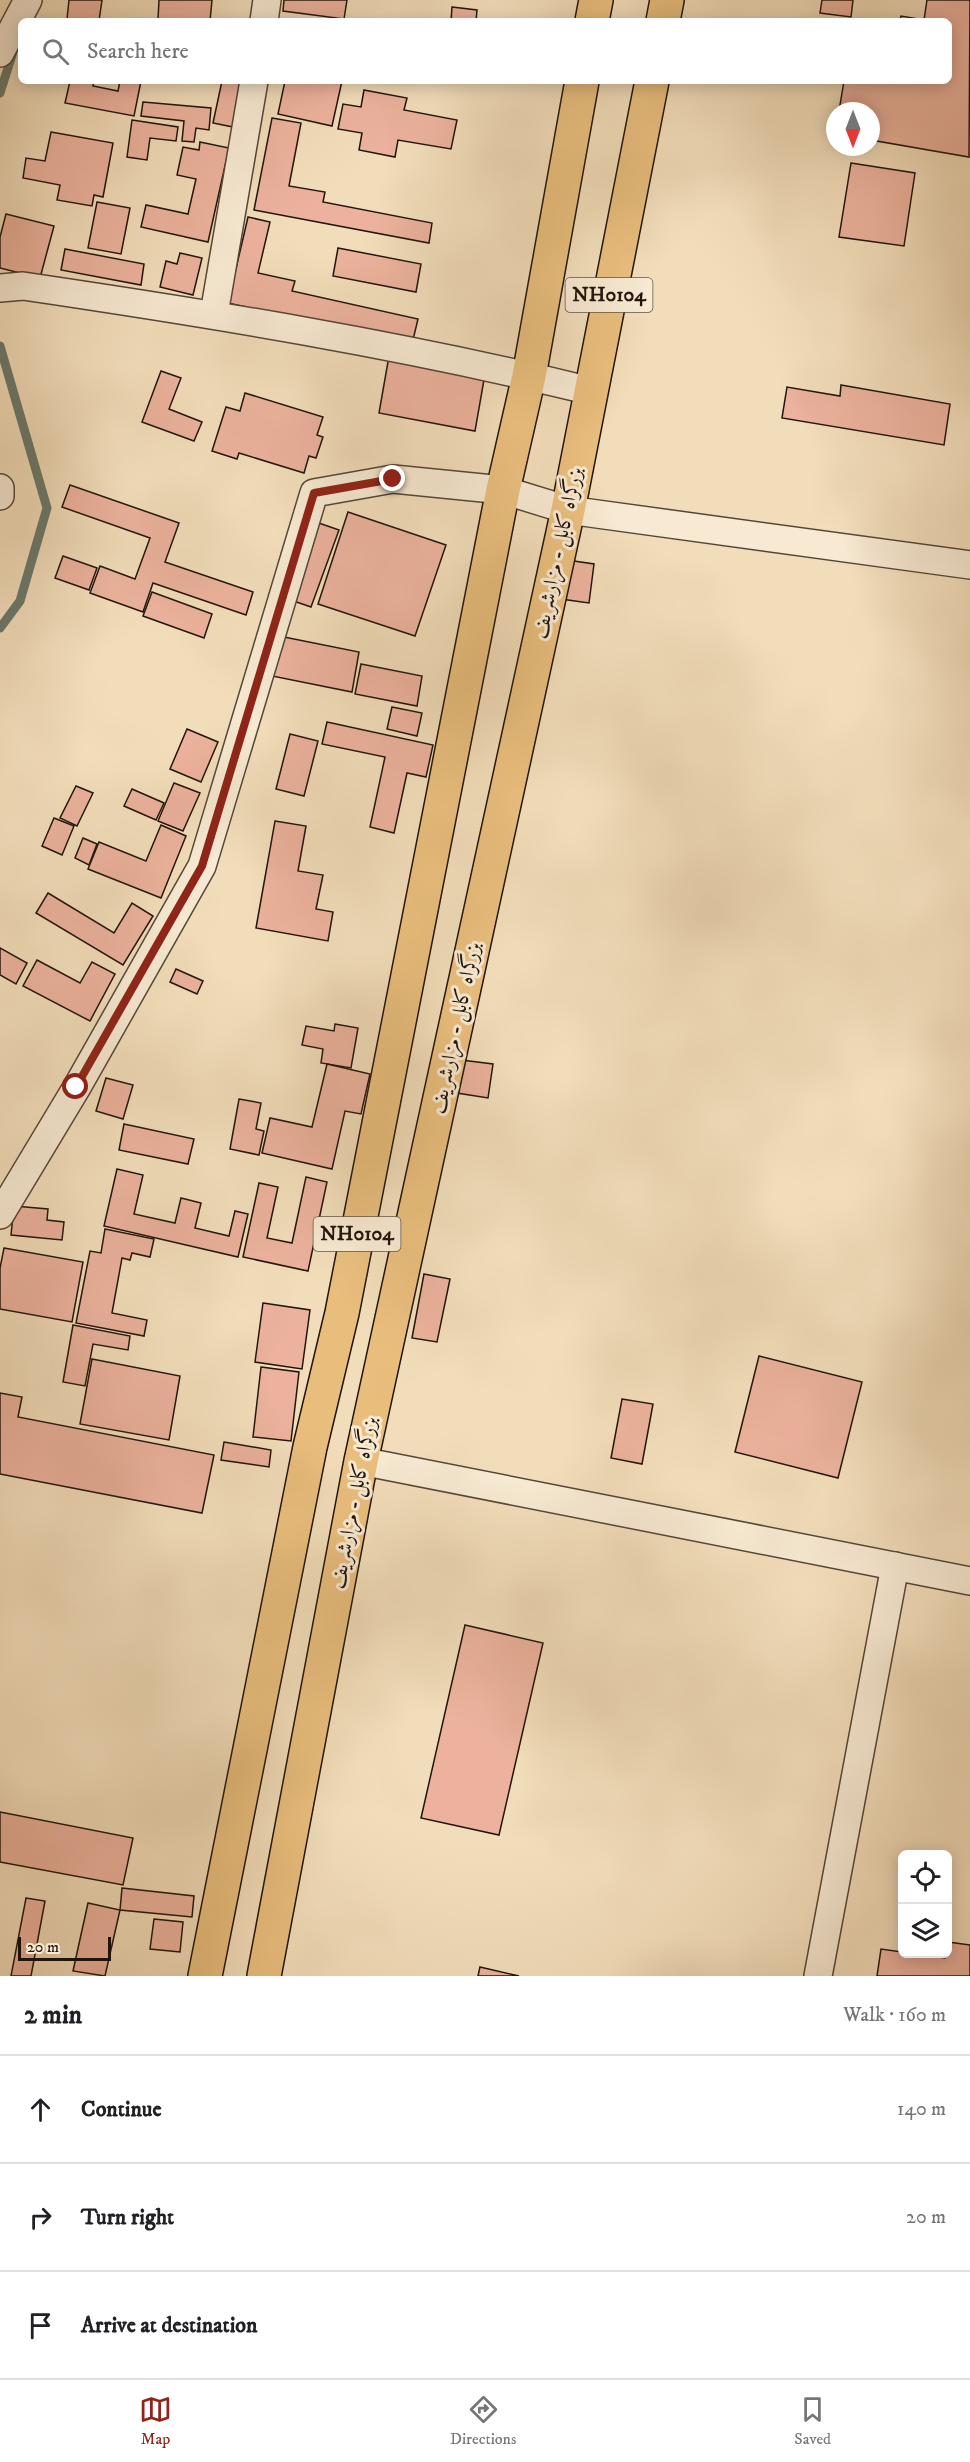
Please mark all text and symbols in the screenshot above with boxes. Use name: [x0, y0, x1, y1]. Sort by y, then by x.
search box: [18, 18, 952, 84]
icon: search: [39, 35, 72, 68]
text: Search here: [87, 38, 189, 65]
north arrow: [826, 102, 880, 156]
road number: NH0104: [566, 278, 652, 312]
street label: بزرگراه کابل - مزارشریف: [525, 464, 590, 641]
route end: [379, 465, 405, 491]
street label: بزرگراه کابل - مزارشریف: [423, 939, 488, 1116]
route start: [62, 1073, 88, 1099]
road number: NH0104: [314, 1217, 400, 1251]
street label: بزرگراه کابل - مزارشریف: [323, 1414, 384, 1591]
map controls: [898, 1850, 952, 1958]
button: locate: [898, 1850, 952, 1904]
button: layers: [898, 1904, 952, 1958]
scale bar: [18, 1934, 111, 1962]
text: 20 m: [27, 1937, 59, 1957]
text: 2 min: [24, 1999, 82, 2032]
text: Walk · 160 m: [843, 2003, 946, 2028]
icon: ahead: [24, 2093, 57, 2126]
text: Continue: [81, 2096, 162, 2123]
text: 140 m: [897, 2097, 946, 2122]
icon: right: [24, 2201, 57, 2234]
text: Turn right: [81, 2204, 174, 2231]
text: 20 m: [906, 2205, 946, 2230]
icon: arrive: [24, 2309, 57, 2342]
text: Arrive at destination: [81, 2312, 258, 2339]
tab: Map: [139, 2393, 172, 2449]
tab: Directions: [450, 2393, 516, 2449]
tab: Saved: [794, 2393, 831, 2449]

